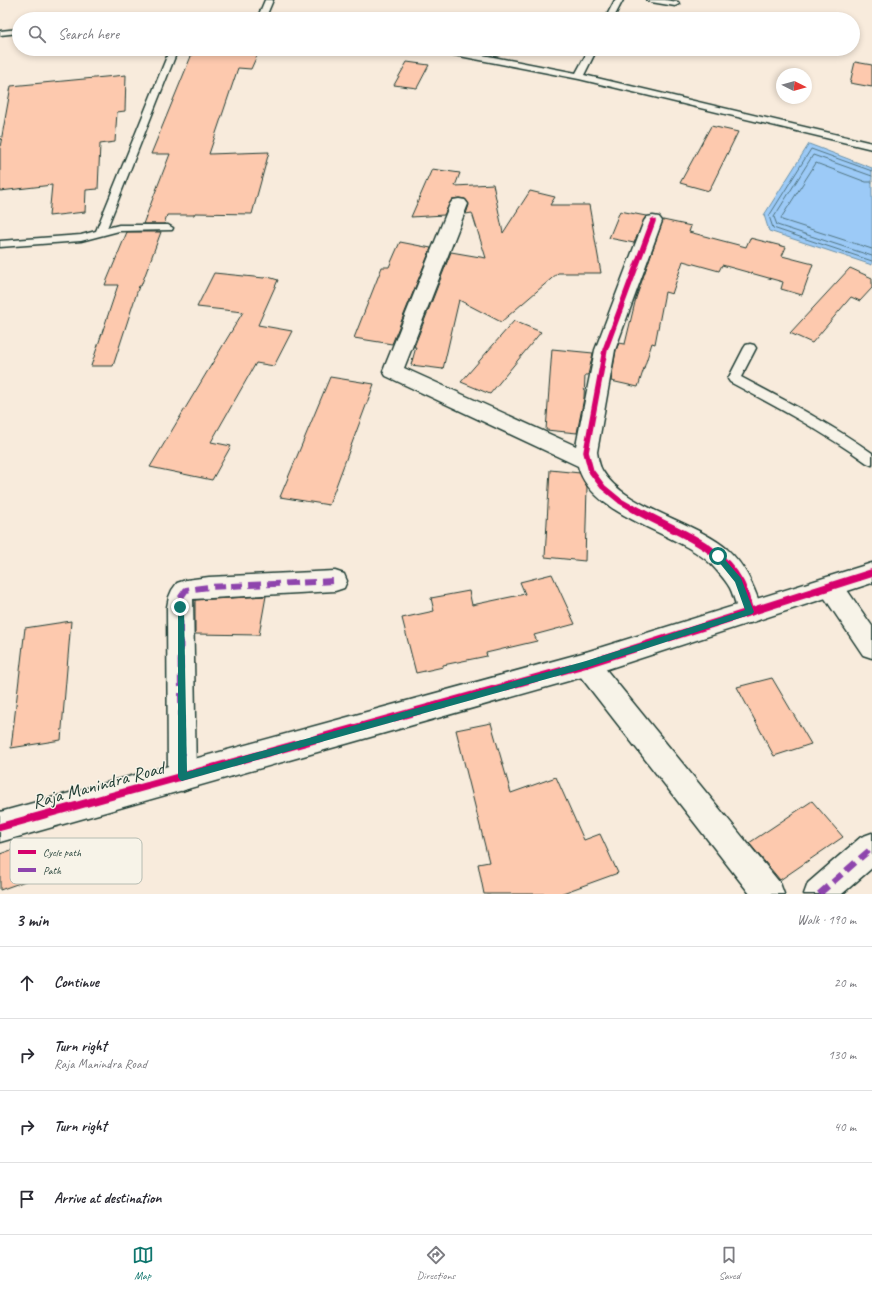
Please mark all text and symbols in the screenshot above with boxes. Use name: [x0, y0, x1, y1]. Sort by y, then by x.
search box: [12, 12, 860, 56]
icon: search: [26, 23, 48, 45]
text: Search here: [58, 25, 119, 44]
north arrow: [776, 68, 812, 104]
route start: [709, 547, 727, 565]
route end: [171, 598, 189, 616]
street label: Raja Manindra Road: [30, 755, 169, 814]
legend: [10, 838, 142, 884]
text: Cycle path: [43, 845, 82, 859]
text: Path: [43, 863, 62, 877]
text: 3 min: [16, 910, 49, 931]
text: Walk · 190 m: [797, 912, 856, 928]
icon: ahead: [16, 972, 38, 994]
text: Continue: [54, 973, 99, 992]
text: 20 m: [834, 975, 856, 991]
text: Turn right: [54, 1037, 107, 1056]
icon: right: [16, 1044, 38, 1066]
text: 130 m: [828, 1047, 856, 1063]
text: Raja Manindra Road: [54, 1056, 147, 1072]
icon: right: [16, 1116, 38, 1138]
text: Turn right: [54, 1117, 107, 1136]
text: 40 m: [834, 1119, 856, 1135]
icon: arrive: [16, 1188, 38, 1210]
text: Arrive at destination: [54, 1189, 161, 1208]
tab: Map: [132, 1244, 154, 1282]
tab: Directions: [417, 1244, 455, 1282]
tab: Saved: [718, 1244, 740, 1282]

